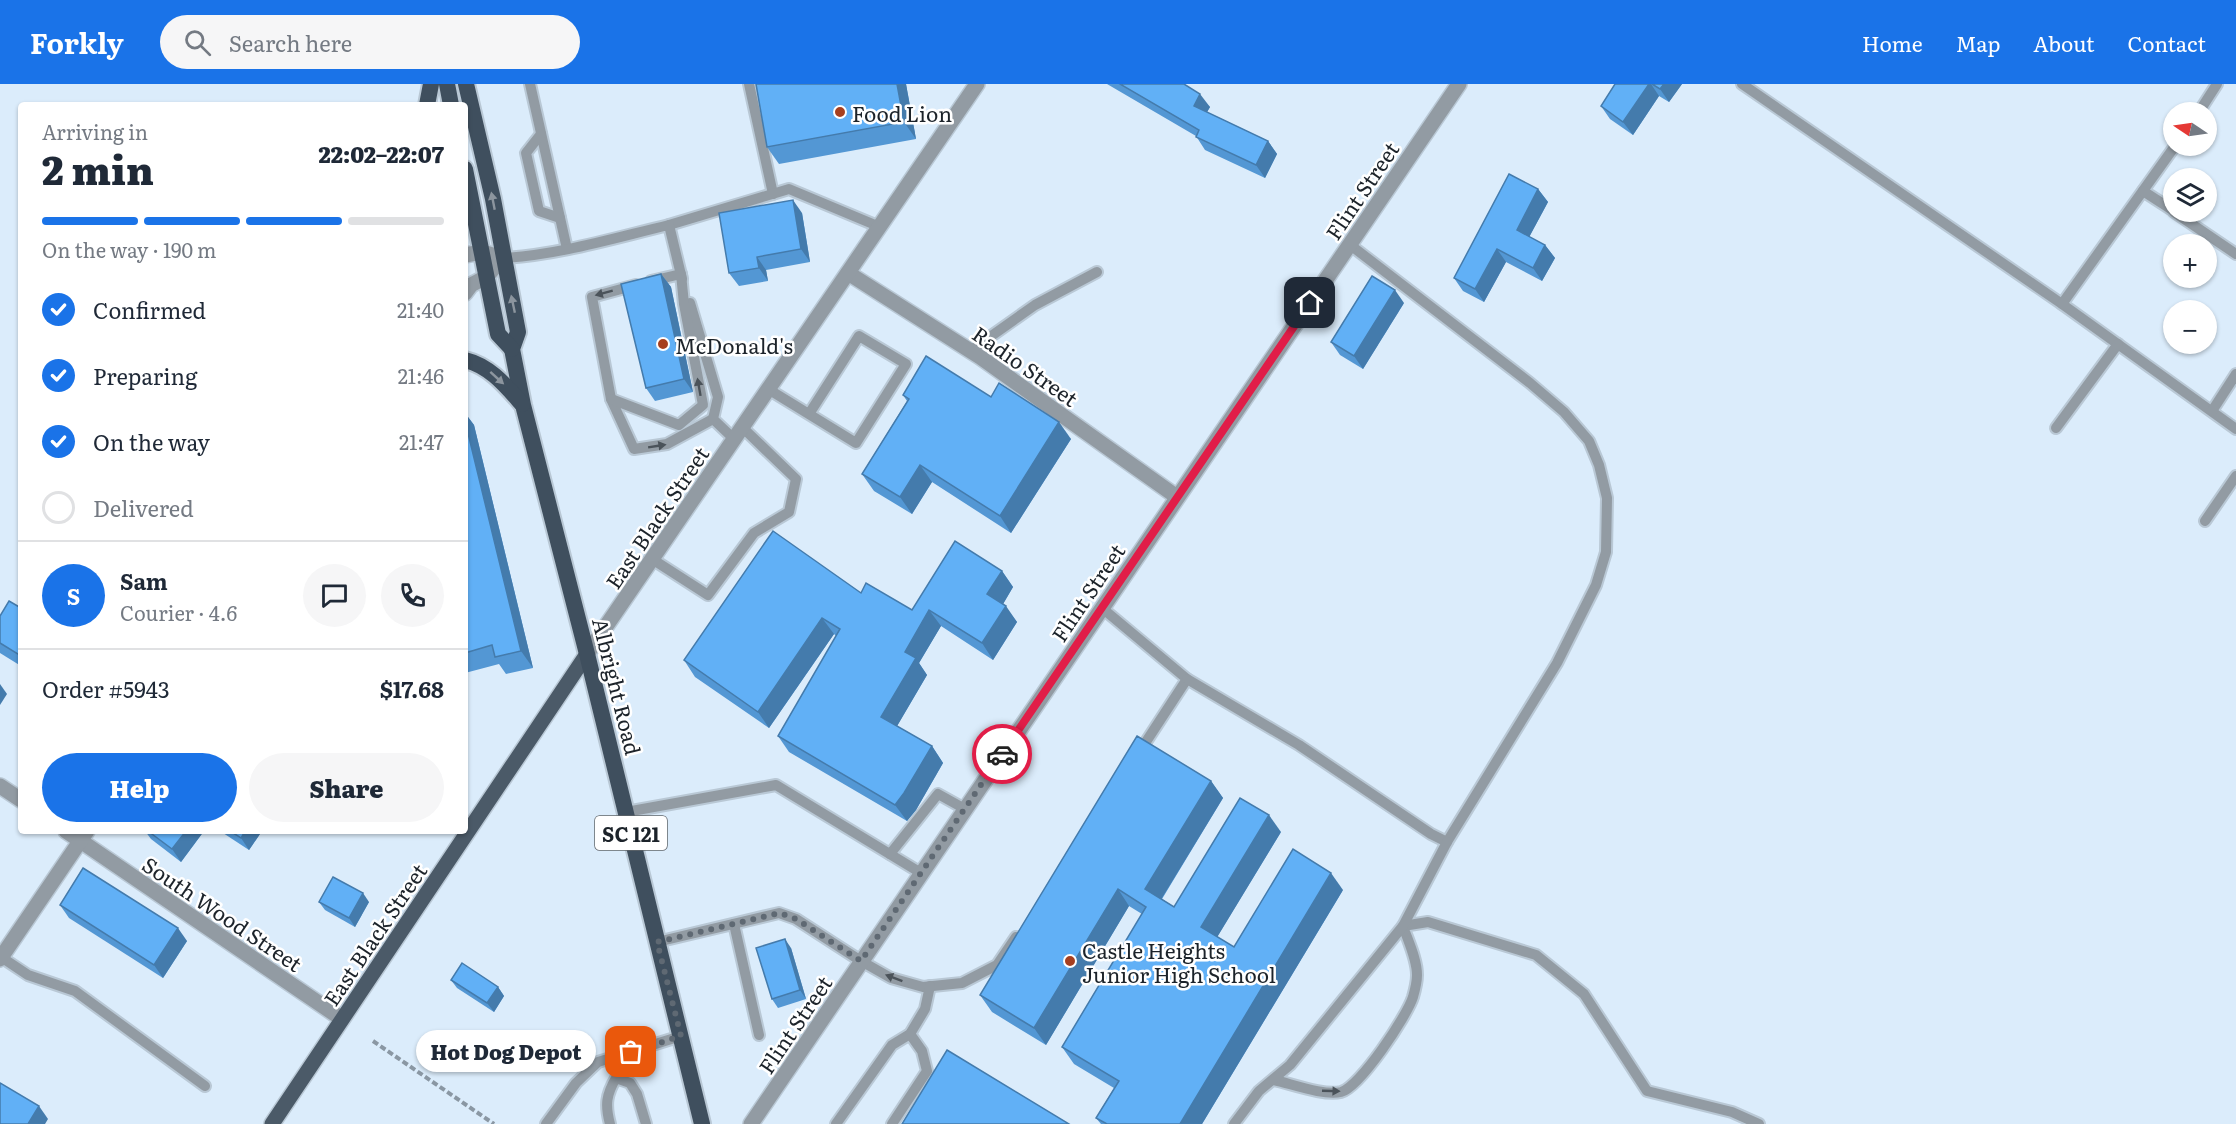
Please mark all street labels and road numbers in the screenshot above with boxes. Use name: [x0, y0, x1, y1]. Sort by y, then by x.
street label: Flint Street: [1317, 134, 1406, 245]
street label: Radio Street: [967, 317, 1085, 413]
street label: East Black Street: [597, 439, 716, 594]
street label: Flint Street: [1043, 536, 1132, 647]
street label: Albright Road: [586, 614, 650, 758]
road number: SC 121: [595, 816, 667, 850]
street label: South Wood Street: [137, 848, 310, 978]
street label: East Black Street: [315, 856, 434, 1011]
street label: Flint Street: [750, 968, 839, 1079]

